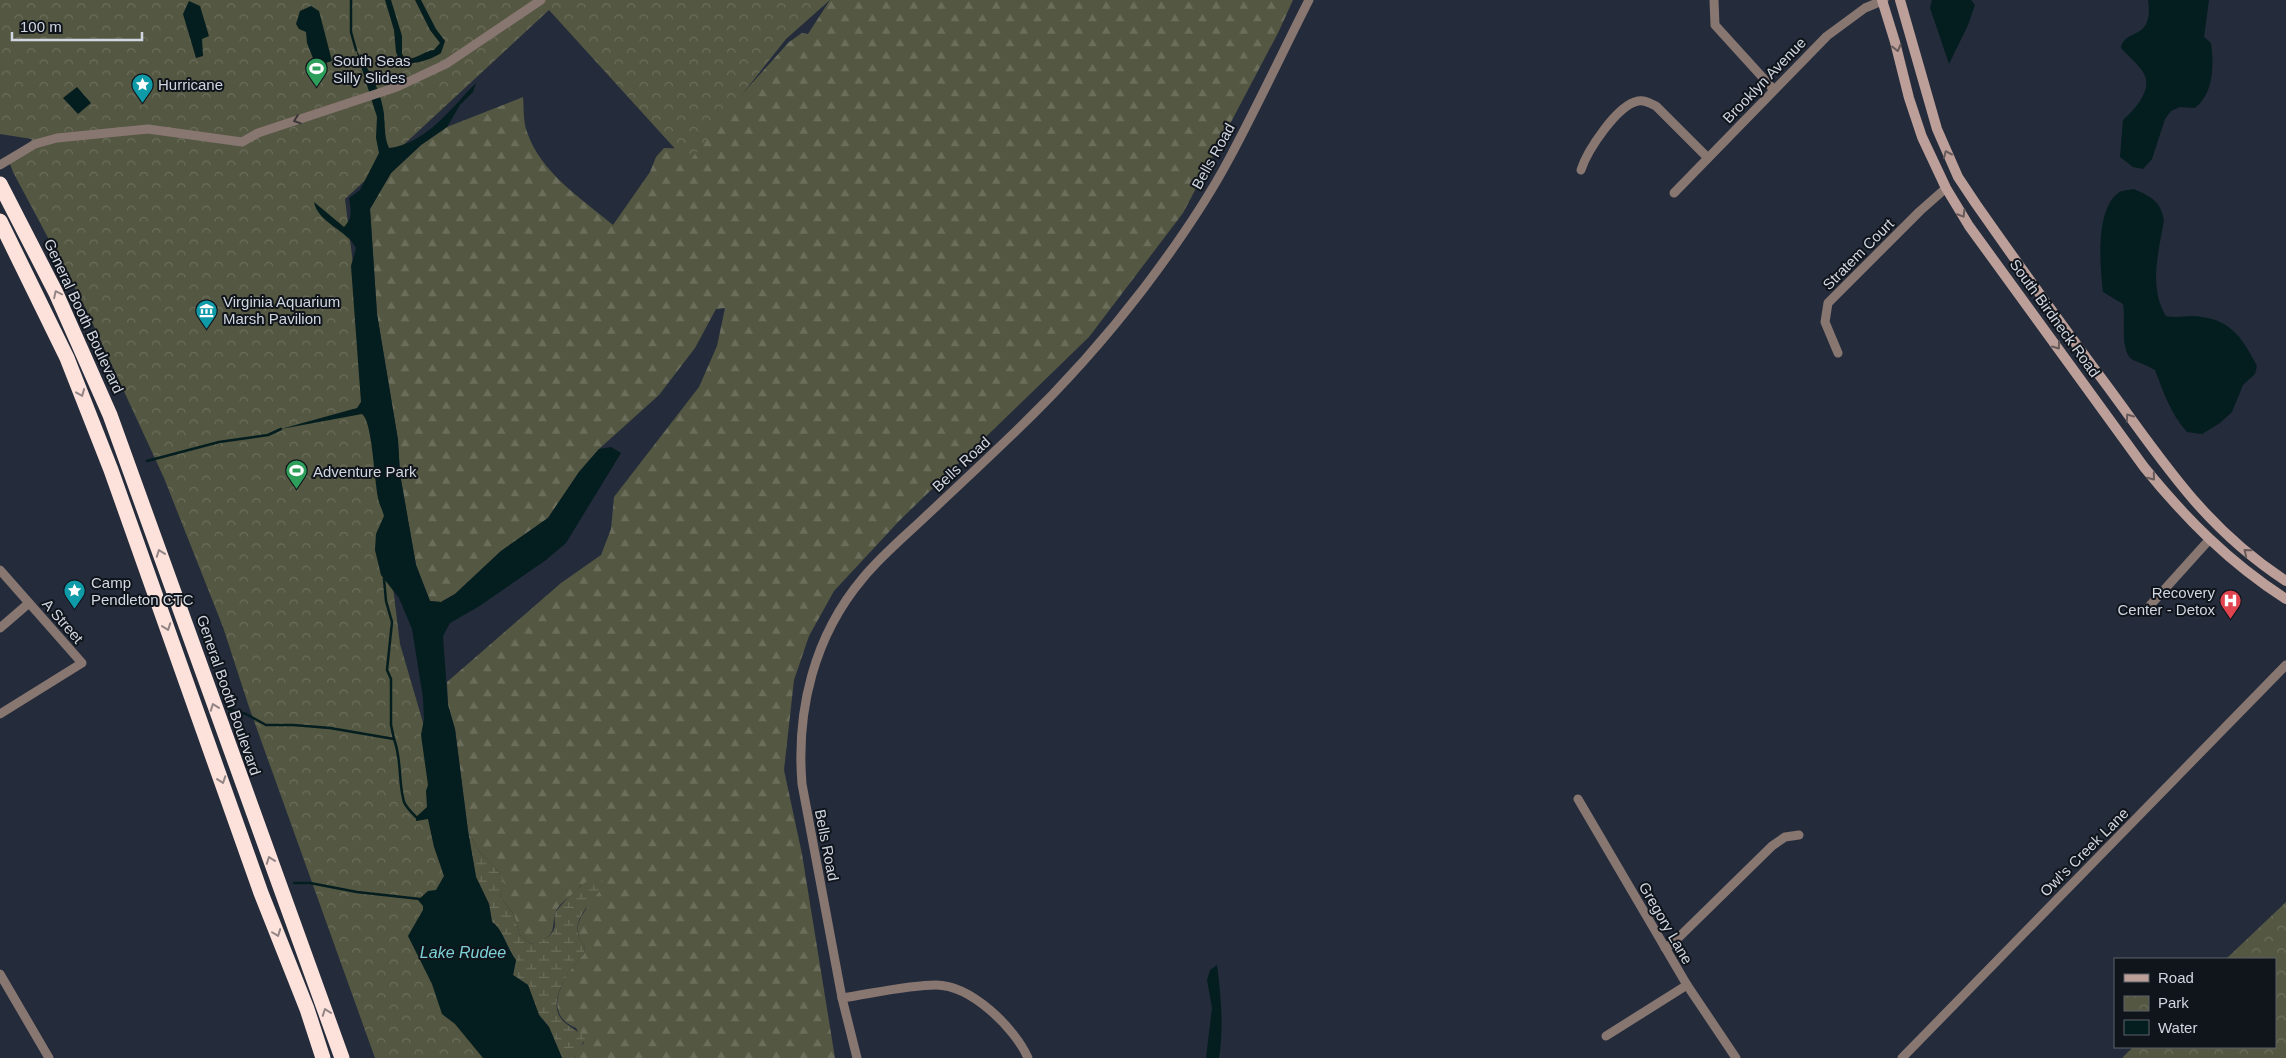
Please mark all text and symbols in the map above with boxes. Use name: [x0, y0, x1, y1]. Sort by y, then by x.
scale bar: [12, 10, 142, 42]
text: 100 m: [20, 18, 62, 35]
street label: Brooklyn Avenue: [1719, 34, 1809, 126]
one-way arrow: [1891, 43, 1902, 52]
place label: South Seas Silly Slides: [333, 52, 411, 86]
sports icon: South Seas Silly Slides: [305, 57, 329, 88]
place icon: Hurricane: [130, 72, 154, 103]
place label: Hurricane: [158, 76, 223, 93]
one-way arrow: [293, 114, 301, 124]
street label: Bells Road: [1188, 120, 1238, 192]
one-way arrow: [1943, 150, 1954, 159]
one-way arrow: [1956, 209, 1965, 218]
street label: Stratem Court: [1819, 214, 1898, 293]
street label: General Booth Boulevard: [41, 236, 127, 396]
street label: South Birdneck Road: [2006, 256, 2104, 380]
one-way arrow: [53, 291, 63, 300]
place label: Virginia Aquarium Marsh Pavilion: [223, 293, 340, 327]
museum icon: Virginia Aquarium Marsh Pavilion: [195, 298, 219, 329]
one-way arrow: [2051, 340, 2060, 350]
one-way arrow: [74, 388, 85, 397]
one-way arrow: [2126, 413, 2135, 423]
street label: Bells Road: [929, 433, 993, 495]
sports icon: Adventure Park: [285, 459, 309, 490]
place label: Adventure Park: [313, 463, 417, 480]
one-way arrow: [2147, 472, 2156, 481]
one-way arrow: [2243, 549, 2252, 558]
one-way arrow: [156, 550, 166, 558]
place label: Camp Pendleton CTC: [91, 574, 194, 608]
place icon: Camp Pendleton CTC: [63, 579, 87, 610]
place label: Recovery Center - Detox: [2117, 584, 2215, 618]
hospital icon: Recovery Center - Detox: [2219, 589, 2243, 620]
street label: A Street: [39, 595, 87, 647]
street label: General Booth Boulevard: [194, 613, 264, 777]
one-way arrow: [161, 622, 172, 631]
one-way arrow: [210, 703, 220, 711]
one-way arrow: [216, 775, 226, 784]
street label: Owl's Creek Lane: [2036, 804, 2132, 900]
street label: Bells Road: [812, 808, 842, 882]
one-way arrow: [266, 856, 276, 864]
street label: Gregory Lane: [1636, 879, 1696, 967]
one-way arrow: [271, 928, 281, 937]
water label: Lake Rudee: [420, 944, 506, 961]
legend: [2114, 958, 2276, 1048]
text: Road: [2158, 969, 2194, 986]
text: Park: [2158, 994, 2189, 1011]
one-way arrow: [322, 1008, 332, 1017]
text: Water: [2158, 1019, 2197, 1036]

